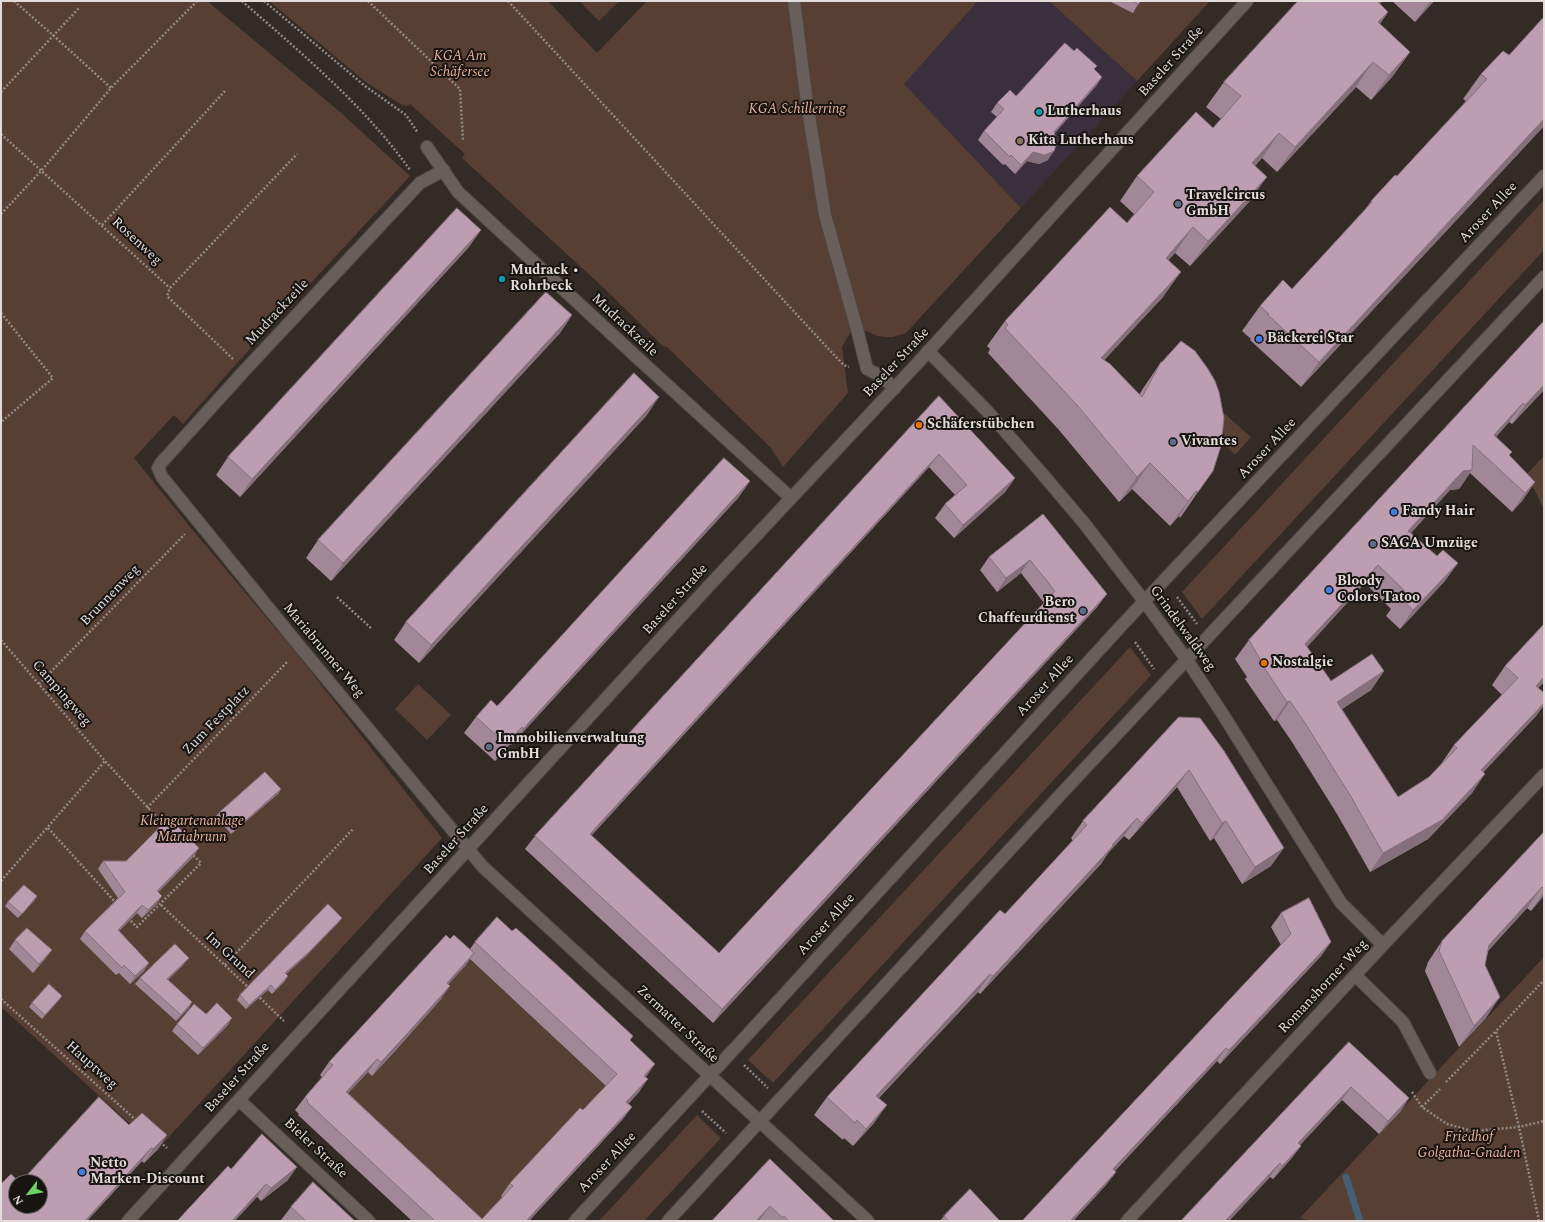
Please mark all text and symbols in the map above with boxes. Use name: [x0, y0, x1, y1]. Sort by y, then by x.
street label: Baseler Straße: [1136, 23, 1208, 101]
park label: KGA Am Schäfersee: [430, 49, 490, 82]
park label: KGA Schillerring: [749, 102, 845, 118]
place label: Lutherhaus: [1047, 104, 1122, 120]
marker: Lutherhaus: [1034, 107, 1044, 117]
place label: Kita Lutherhaus: [1028, 133, 1134, 149]
marker: Kita Lutherhaus: [1015, 136, 1025, 146]
street label: Aroser Allee: [1456, 179, 1522, 247]
place label: Travelcircus GmbH: [1186, 188, 1265, 220]
marker: Travelcircus GmbH: [1173, 199, 1183, 209]
street label: Rosenweg: [107, 215, 165, 269]
place label: Mudrack • Rohrbeck: [510, 263, 579, 296]
marker: Mudrack • Rohrbeck: [497, 274, 507, 284]
street label: Mudrackzeile: [243, 276, 313, 350]
street label: Mudrackzeile: [587, 291, 661, 361]
street label: Baseler Straße: [860, 325, 934, 401]
place label: Bäckerei Star: [1267, 331, 1354, 347]
marker: Bäckerei Star: [1254, 334, 1264, 344]
street label: Aroser Allee: [1235, 415, 1301, 483]
place label: Schäferstübchen: [927, 417, 1035, 433]
marker: Schäferstübchen: [914, 420, 924, 430]
place label: Vivantes: [1181, 434, 1237, 450]
marker: Vivantes: [1168, 437, 1178, 447]
place label: Fandy Hair: [1402, 504, 1474, 520]
marker: Fandy Hair: [1389, 507, 1399, 517]
place label: SAGA Umzüge: [1381, 536, 1478, 552]
marker: SAGA Umzüge: [1368, 539, 1378, 549]
street label: Baseler Straße: [640, 561, 712, 639]
street label: Brunnenweg: [78, 562, 144, 630]
place label: Bloody Colors Tatoo: [1337, 574, 1420, 606]
street label: Grindelwaldweg: [1145, 583, 1219, 675]
marker: Bloody Colors Tatoo: [1324, 585, 1334, 595]
place label: Bero Chaffeurdienst: [978, 595, 1075, 628]
street label: Mariabrunner Weg: [279, 600, 367, 702]
marker: Bero Chaffeurdienst: [1078, 606, 1088, 616]
street label: Aroser Allee: [1014, 652, 1078, 720]
place label: Nostalgie: [1272, 655, 1333, 671]
street label: Campingweg: [28, 658, 94, 730]
marker: Nostalgie: [1259, 658, 1269, 668]
street label: Zum Festplatz: [180, 683, 254, 759]
place label: Immobilienverwaltung GmbH: [497, 731, 645, 764]
marker: Immobilienverwaltung GmbH: [484, 742, 494, 752]
street label: Baseler Straße: [421, 801, 493, 879]
park label: Kleingartenanlage Mariabrunn: [140, 814, 244, 846]
street label: Aroser Allee: [795, 891, 859, 959]
street label: Im Grund: [201, 929, 257, 983]
street label: Romanshorner Weg: [1276, 936, 1372, 1038]
street label: Zermatter Straße: [632, 983, 722, 1067]
street label: Hauptweg: [62, 1038, 120, 1094]
street label: Baseler Straße: [202, 1039, 274, 1117]
street label: Bieler Straße: [280, 1115, 350, 1183]
street label: Aroser Allee: [575, 1129, 641, 1197]
park label: Friedhof Golgatha-Gnaden: [1418, 1130, 1520, 1162]
place label: Netto Marken-Discount: [90, 1156, 205, 1188]
marker: Netto Marken-Discount: [77, 1167, 87, 1177]
north arrow: [8, 1174, 48, 1214]
text: N: [9, 1192, 28, 1208]

